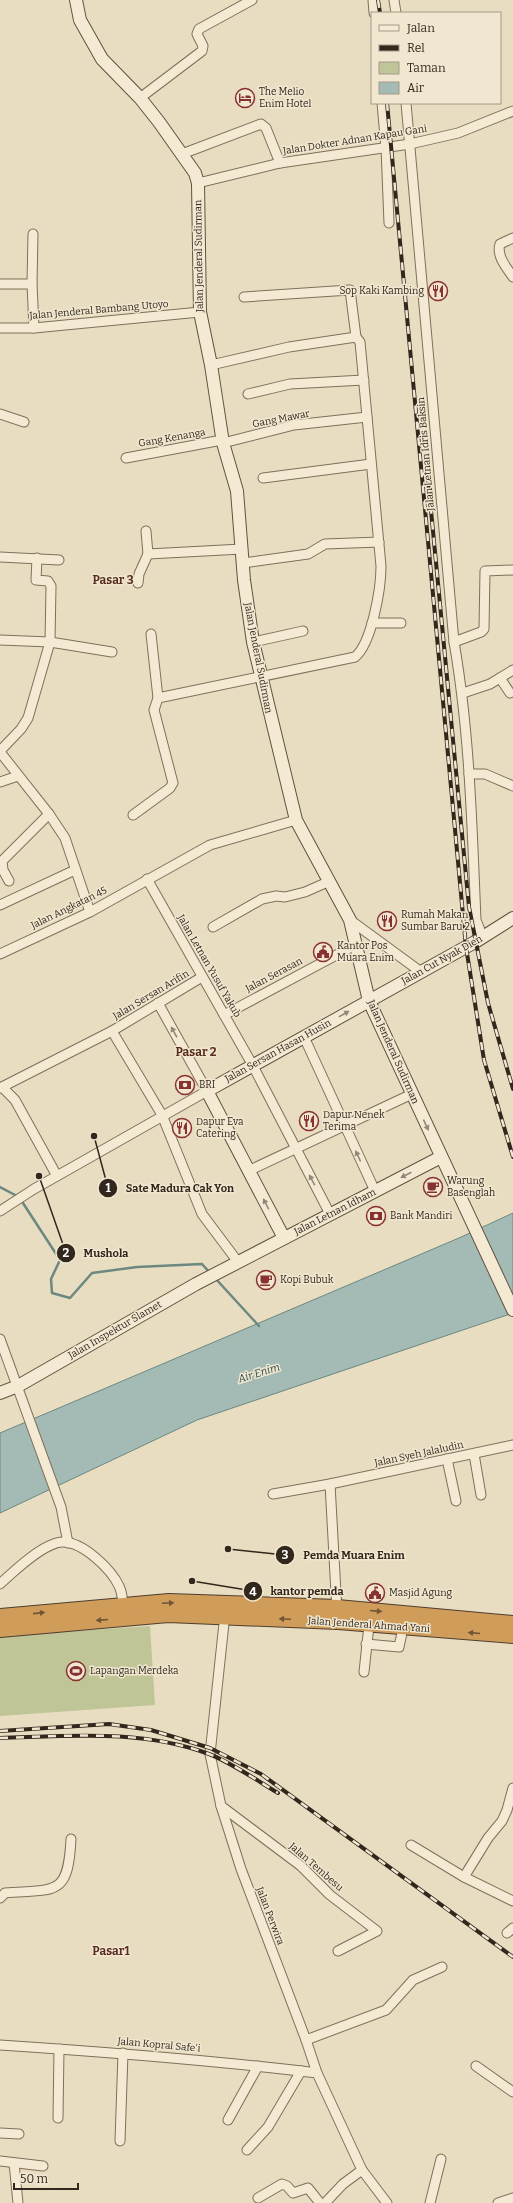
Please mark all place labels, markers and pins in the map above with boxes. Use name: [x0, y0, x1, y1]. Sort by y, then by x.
place label: The Melio Enim Hotel: [259, 86, 311, 110]
hotel icon: The Melio Enim Hotel: [234, 87, 256, 109]
restaurant icon: Sop Kaki Kambing: [427, 280, 449, 302]
place label: Sop Kaki Kambing: [339, 285, 424, 297]
place label: Rumah Makan Sumbar Baru 2: [401, 909, 470, 933]
restaurant icon: Rumah Makan Sumbar Baru 2: [376, 910, 398, 932]
place label: Kantor Pos Muara Enim: [337, 940, 395, 964]
public building icon: Kantor Pos Muara Enim: [312, 941, 334, 963]
bank icon: BRI: [174, 1074, 196, 1096]
place label: BRI: [199, 1079, 216, 1091]
place label: Dapur Nenek Terima: [323, 1109, 385, 1133]
restaurant icon: Dapur Nenek Terima: [298, 1110, 320, 1132]
place label: Dapur Eva Catering: [196, 1116, 244, 1140]
restaurant icon: Dapur Eva Catering: [171, 1117, 193, 1139]
place label: Warung Basenglah: [447, 1175, 496, 1199]
callout: Sate Madura Cak Yon: [98, 1176, 242, 1199]
cafe icon: Warung Basenglah: [422, 1176, 444, 1198]
bank icon: Bank Mandiri: [365, 1205, 387, 1227]
place label: Bank Mandiri: [390, 1210, 452, 1222]
callout: Mushola: [56, 1241, 137, 1264]
cafe icon: Kopi Bubuk: [255, 1269, 277, 1291]
place label: Kopi Bubuk: [280, 1274, 334, 1286]
callout: Pemda Muara Enim: [275, 1544, 413, 1567]
callout: kantor pemda: [243, 1580, 352, 1603]
public building icon: Masjid Agung: [364, 1582, 386, 1604]
place label: Masjid Agung: [389, 1587, 453, 1599]
sports icon: Lapangan Merdeka: [65, 1660, 87, 1682]
place label: Lapangan Merdeka: [90, 1665, 179, 1677]

